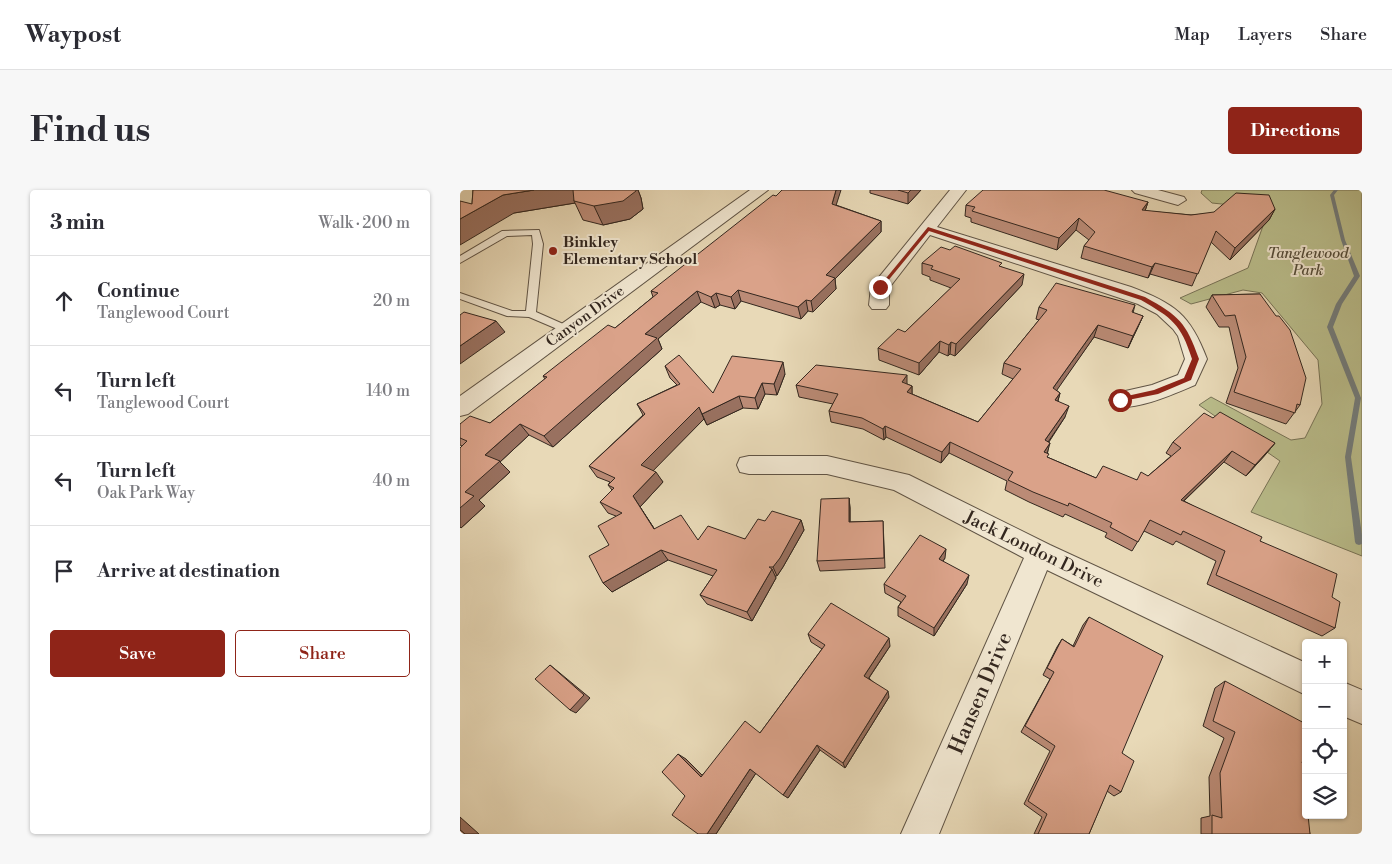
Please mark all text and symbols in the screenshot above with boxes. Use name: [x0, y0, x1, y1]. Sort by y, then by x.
text: Waypost: [25, 20, 121, 50]
text: Map: [1175, 23, 1210, 46]
text: Layers: [1238, 23, 1292, 46]
text: Share: [1320, 23, 1367, 46]
button: Directions: [1228, 107, 1362, 154]
text: Find us: [30, 109, 150, 152]
text: 3 min: [50, 210, 105, 236]
text: Walk · 200 m: [318, 213, 410, 233]
place label: Binkley Elementary School: [563, 233, 697, 269]
park label: Tanglewood Park: [1268, 244, 1349, 280]
marker: Binkley Elementary School: [547, 245, 559, 257]
route end: [869, 276, 892, 299]
text: Continue: [97, 279, 180, 303]
street label: Canyon Drive: [542, 282, 628, 351]
icon: ahead: [50, 287, 78, 315]
text: 20 m: [373, 291, 410, 311]
text: Tanglewood Court: [97, 303, 229, 323]
text: Turn left: [97, 369, 176, 393]
icon: left: [50, 377, 78, 405]
text: 140 m: [366, 381, 410, 401]
route start: [1109, 389, 1132, 412]
text: Tanglewood Court: [97, 393, 229, 413]
text: Turn left: [97, 459, 176, 483]
icon: left: [50, 467, 78, 495]
text: 40 m: [373, 471, 410, 491]
text: Oak Park Way: [97, 483, 195, 503]
street label: Jack London Drive: [959, 505, 1107, 593]
icon: arrive: [50, 557, 78, 585]
text: Arrive at destination: [97, 559, 280, 583]
street label: Hansen Drive: [944, 628, 1018, 758]
button: Save: [50, 630, 225, 677]
button: Share: [235, 630, 410, 677]
map controls: [1302, 639, 1347, 819]
button: +: [1302, 639, 1347, 684]
button: −: [1302, 684, 1347, 729]
button: locate: [1302, 729, 1347, 774]
button: layers: [1302, 774, 1347, 819]

